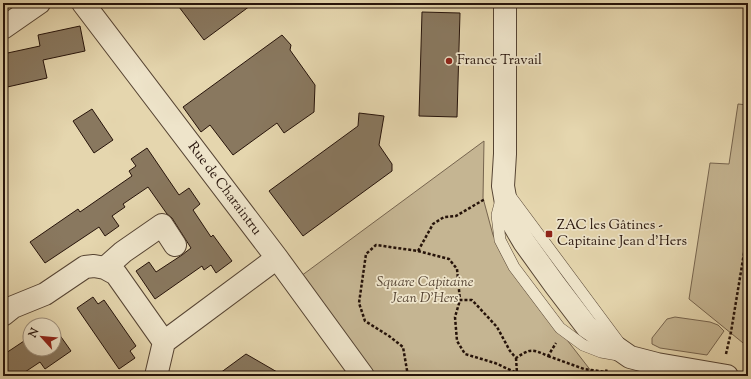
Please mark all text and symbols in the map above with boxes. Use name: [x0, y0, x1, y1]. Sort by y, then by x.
place label: France Travail: [457, 51, 542, 71]
marker: France Travail: [444, 56, 454, 66]
street label: Rue de Charaintru: [182, 138, 266, 240]
place label: ZAC les Gâtines - Capitaine Jean d'Hers: [557, 216, 687, 252]
marker: ZAC les Gâtines - Capitaine Jean d'Hers: [544, 229, 554, 239]
park label: Square Capitaine Jean D’Hers: [377, 273, 474, 309]
north arrow: [22, 317, 62, 357]
text: N: [24, 325, 43, 341]

